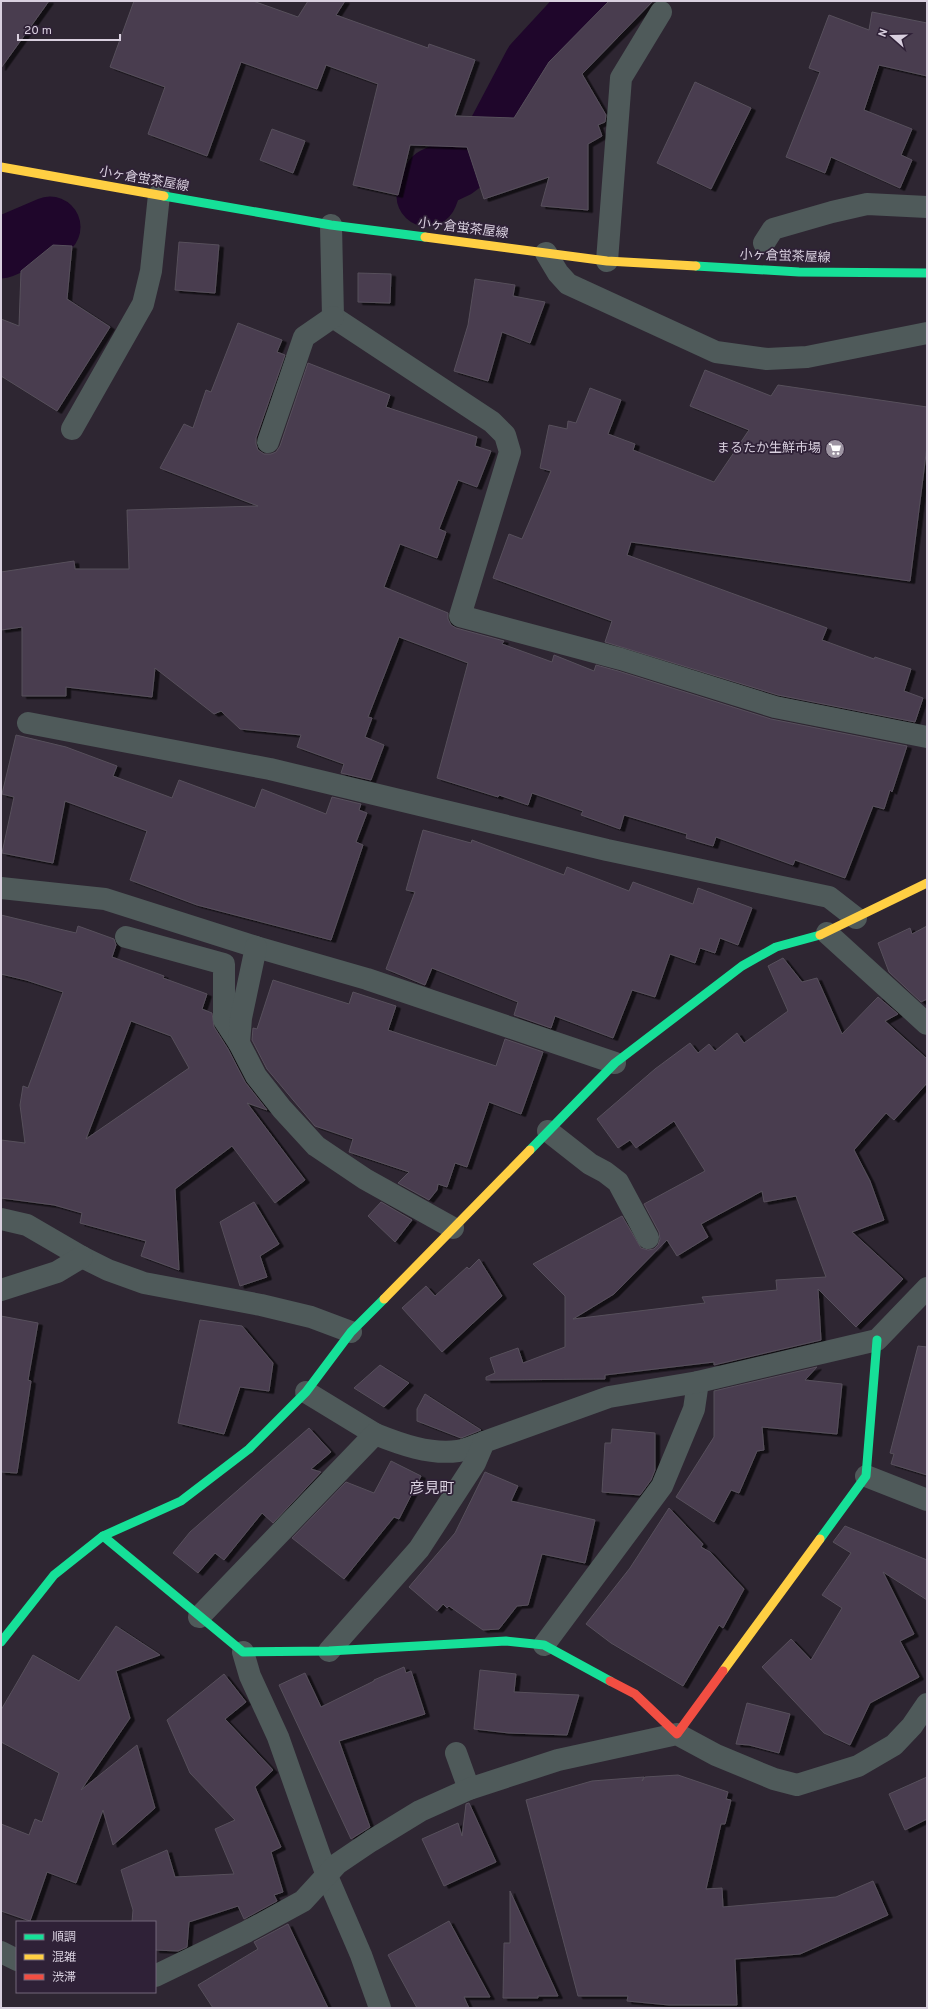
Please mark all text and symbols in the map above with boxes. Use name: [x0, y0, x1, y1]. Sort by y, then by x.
scale bar: [18, 16, 120, 42]
north arrow: [872, 16, 912, 56]
text: 20 m: [24, 23, 52, 39]
text: N: [876, 27, 891, 39]
street label: 小ヶ倉蛍茶屋線: [98, 163, 190, 196]
street label: 小ヶ倉蛍茶屋線: [417, 215, 509, 242]
street label: 小ヶ倉蛍茶屋線: [739, 246, 831, 267]
supermarket icon: まるたか生鮮市場: [824, 438, 846, 460]
place label: まるたか生鮮市場: [717, 441, 821, 457]
district label: 彦見町: [409, 1480, 455, 1499]
legend: [16, 1921, 156, 1993]
text: 順調: [52, 1930, 76, 1946]
text: 混雑: [52, 1950, 76, 1966]
text: 渋滞: [52, 1970, 76, 1986]

